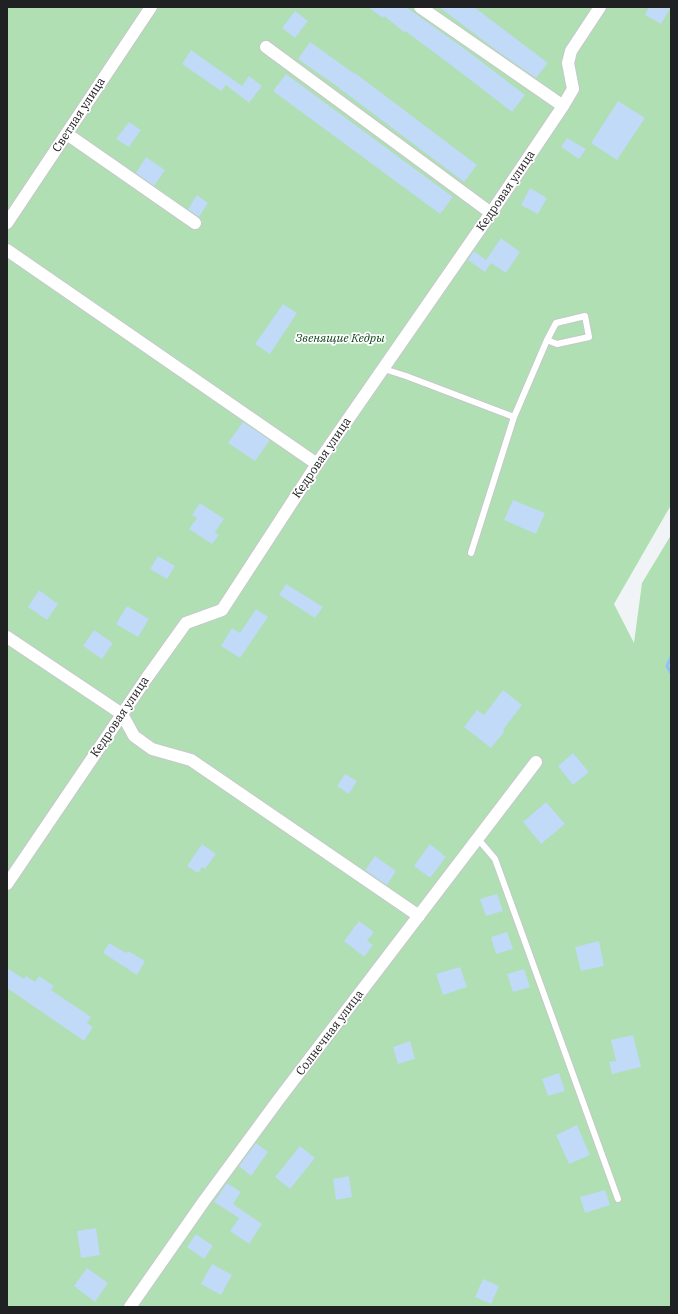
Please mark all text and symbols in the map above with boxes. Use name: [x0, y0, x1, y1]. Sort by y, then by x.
street label: Светлая улица: [50, 75, 108, 155]
street label: Кедровая улица: [474, 148, 538, 234]
park label: Звенящие Кедры: [295, 332, 385, 346]
street label: Кедровая улица: [290, 415, 354, 501]
street label: Кедровая улица: [88, 674, 152, 760]
street label: Солнечная улица: [293, 987, 367, 1079]

